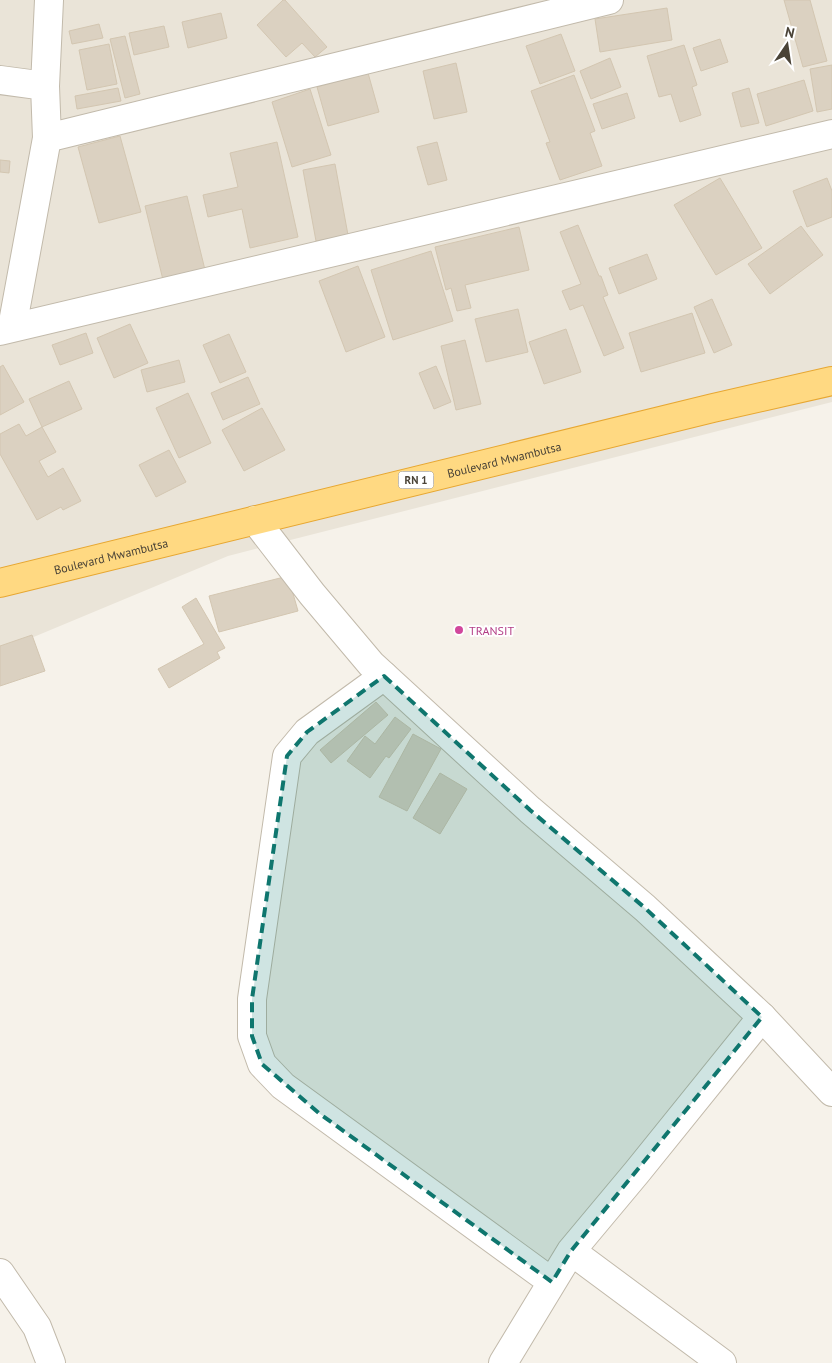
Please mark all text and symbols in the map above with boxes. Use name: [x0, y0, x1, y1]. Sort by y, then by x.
north arrow: [762, 20, 812, 70]
text: N: [783, 23, 796, 42]
street label: Boulevard Mwambutsa: [445, 438, 563, 481]
road number: RN 1: [398, 472, 434, 488]
street label: Boulevard Mwambutsa: [52, 535, 169, 577]
place label: TRANSIT: [469, 623, 514, 638]
marker: TRANSIT: [453, 624, 465, 636]

